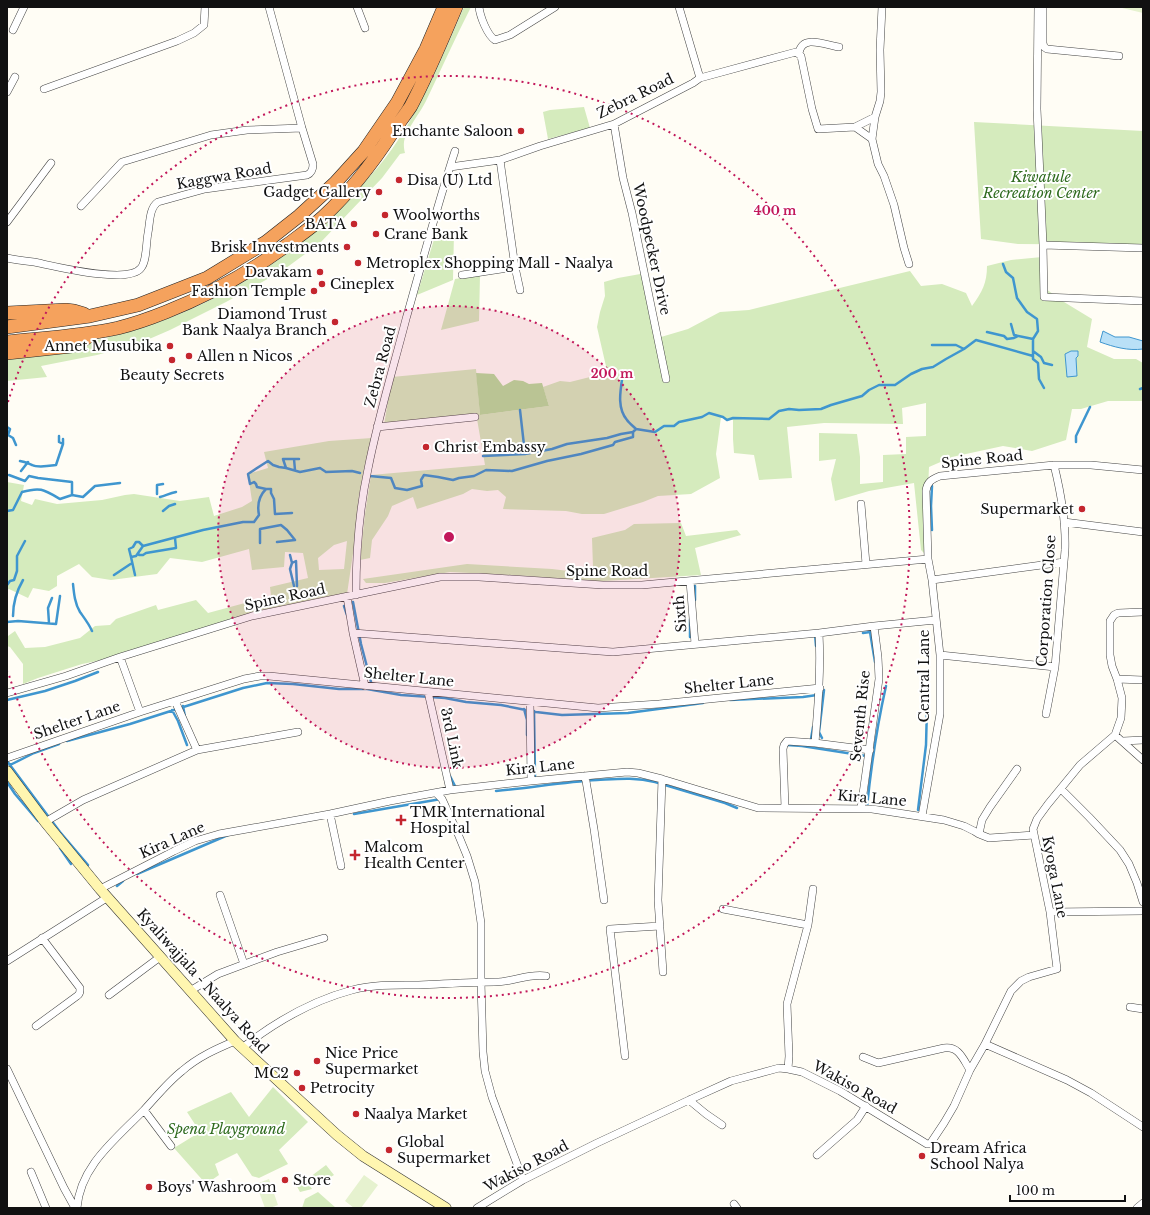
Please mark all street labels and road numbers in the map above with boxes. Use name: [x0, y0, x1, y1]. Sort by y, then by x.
street label: Zebra Road: [594, 69, 677, 122]
street label: Kaggwa Road: [175, 159, 273, 193]
street label: Woodpecker Drive: [629, 180, 675, 317]
street label: Zebra Road: [360, 324, 400, 410]
street label: Spine Road: [940, 446, 1024, 472]
street label: Corporation Close: [1032, 534, 1060, 668]
street label: Spine Road: [566, 562, 649, 580]
street label: Spine Road: [243, 580, 328, 614]
street label: Sixth: [669, 594, 691, 633]
street label: Central Lane: [915, 630, 933, 722]
street label: Shelter Lane: [363, 663, 455, 691]
street label: Seventh Rise: [846, 669, 874, 763]
street label: Shelter Lane: [683, 670, 775, 698]
street label: Shelter Lane: [31, 697, 123, 743]
street label: 3rd Link: [437, 706, 467, 770]
street label: Kira Lane: [504, 754, 576, 780]
street label: Kira Lane: [837, 786, 907, 810]
street label: Kira Lane: [137, 818, 207, 862]
street label: Kyoga Lane: [1038, 834, 1072, 920]
street label: Kyaliwajjala - Naalya Road: [133, 905, 273, 1057]
street label: Wakiso Road: [809, 1056, 901, 1118]
street label: Wakiso Road: [480, 1136, 572, 1196]

